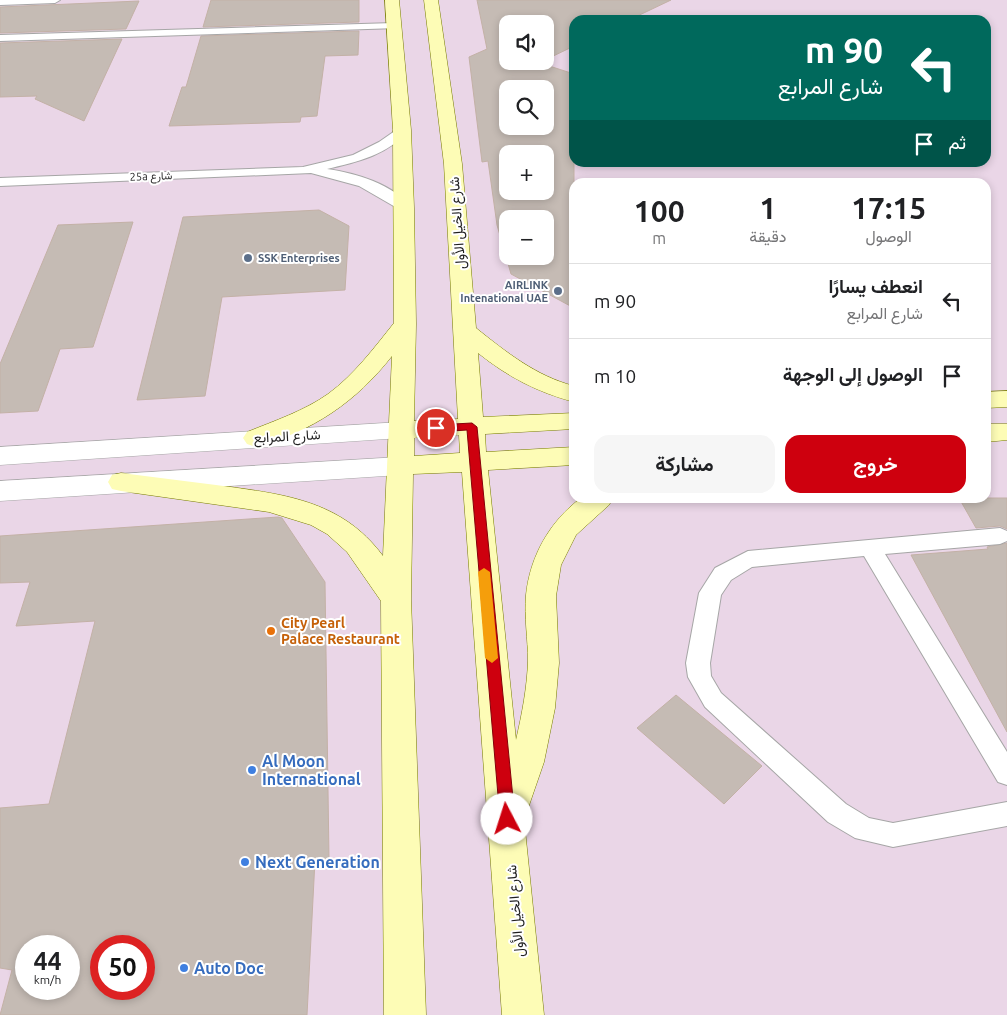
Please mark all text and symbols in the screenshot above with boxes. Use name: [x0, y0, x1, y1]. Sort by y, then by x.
map controls: [499, 15, 554, 265]
button: sound: [499, 15, 554, 70]
text: 90 m: [805, 30, 883, 70]
icon: left: [901, 35, 966, 100]
text: شارع المرابع: [778, 73, 883, 98]
button: search: [499, 80, 554, 135]
icon: arrive: [910, 130, 938, 158]
text: ثم: [948, 131, 966, 153]
button: +: [499, 145, 554, 200]
street label: 25a شارع: [129, 169, 173, 185]
street label: شارع الخيل الأول: [446, 176, 471, 270]
text: 1: [759, 191, 776, 225]
text: 17:15: [851, 191, 926, 225]
text: 100: [634, 194, 685, 228]
button: −: [499, 210, 554, 265]
text: دقيقة: [749, 227, 786, 245]
text: الوصول: [866, 227, 912, 245]
text: m: [652, 229, 666, 247]
marker: SSK Enterprises: [242, 252, 254, 264]
place label: SSK Enterprises: [258, 252, 340, 264]
text: انعطف يسارًا: [829, 275, 923, 297]
place label: AIRLINK Intenational UAE: [460, 279, 549, 304]
marker: AIRLINK Intenational UAE: [552, 285, 564, 297]
icon: left: [938, 287, 966, 315]
text: 90 m: [594, 290, 636, 312]
text: شارع المرابع: [847, 304, 923, 322]
icon: arrive: [938, 362, 966, 390]
text: الوصول إلى الوجهة: [783, 363, 923, 385]
text: 10 m: [594, 365, 636, 387]
pin: [415, 407, 457, 449]
icon: arrive: [422, 414, 450, 442]
street label: شارع المرابع: [253, 426, 321, 449]
button: مشاركة: [594, 435, 775, 493]
button: خروج: [785, 435, 966, 493]
place label: City Pearl Palace Restaurant: [281, 615, 400, 647]
marker: City Pearl Palace Restaurant: [265, 625, 277, 637]
place label: Al Moon International: [262, 752, 361, 788]
marker: Al Moon International: [246, 764, 258, 776]
position arrow: [480, 792, 532, 844]
place label: Next Generation: [255, 853, 380, 871]
marker: Next Generation: [239, 856, 251, 868]
street label: شارع الخيل الأول: [503, 864, 530, 958]
speed limit sign: 50: [90, 935, 155, 1000]
text: 44: [33, 947, 62, 975]
place label: Auto Doc: [194, 959, 264, 977]
marker: Auto Doc: [178, 962, 190, 974]
text: km/h: [34, 973, 61, 986]

